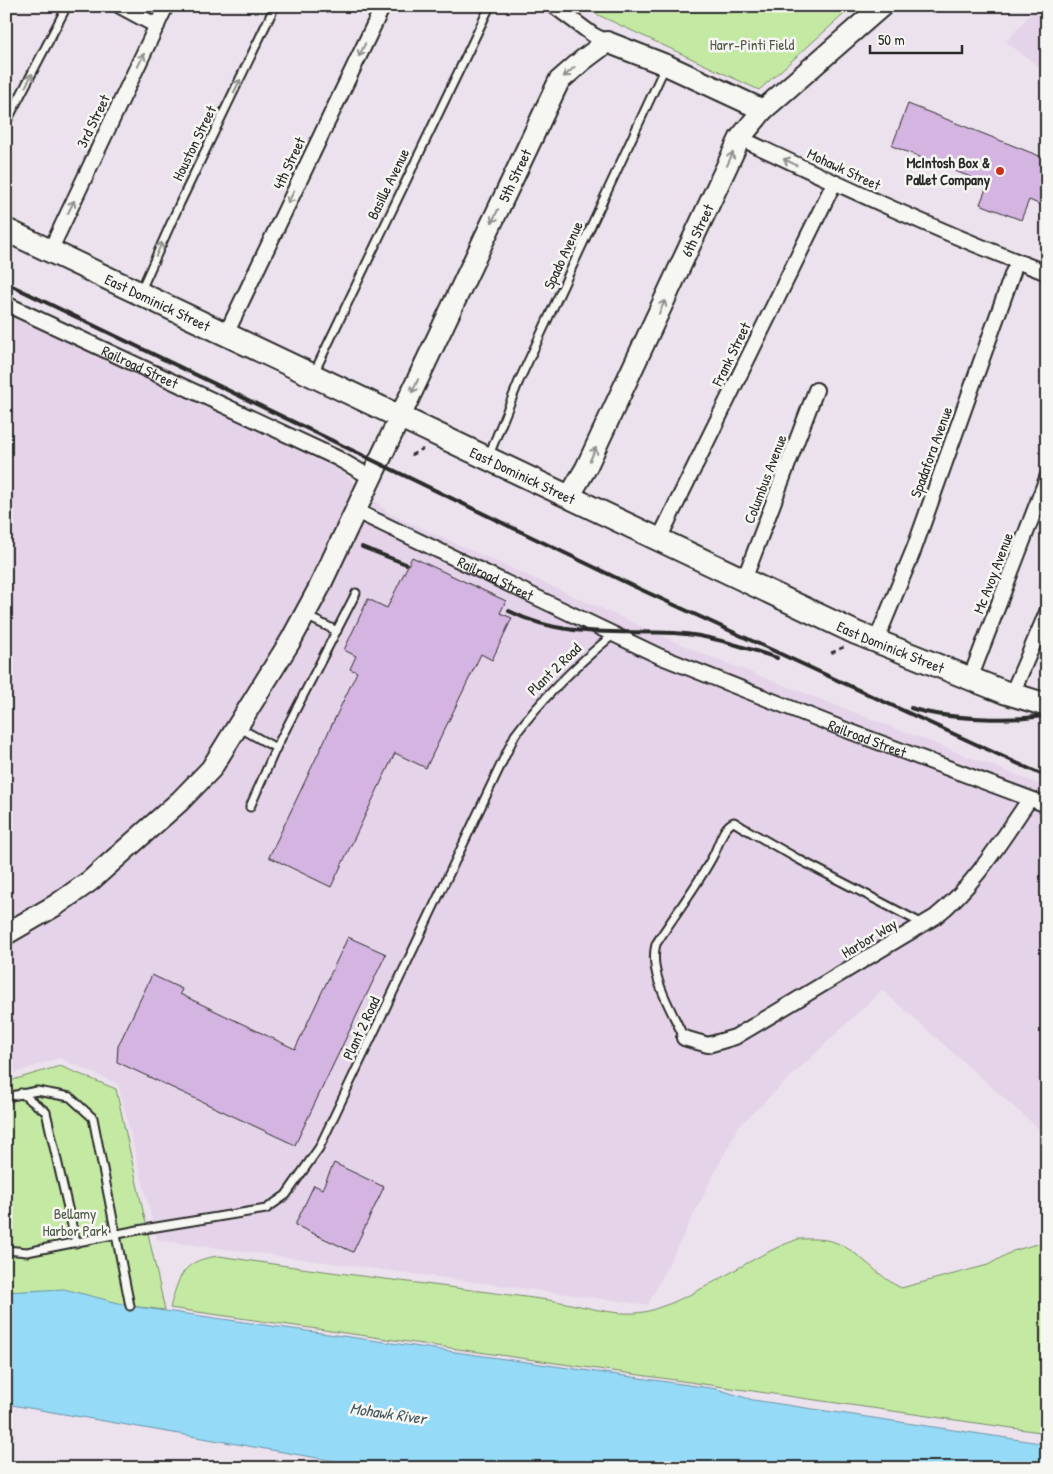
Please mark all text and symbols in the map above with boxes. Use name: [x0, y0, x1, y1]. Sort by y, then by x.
scale bar: [870, 22, 963, 54]
text: 50 m: [878, 29, 905, 50]
park label: Harr-Pinti Field: [710, 34, 794, 55]
one-way arrow: [356, 42, 366, 57]
one-way arrow: [136, 53, 146, 68]
one-way arrow: [562, 66, 575, 78]
one-way arrow: [25, 73, 34, 88]
one-way arrow: [232, 79, 242, 94]
street label: 3rd Street: [71, 90, 115, 151]
street label: Houston Street: [167, 101, 222, 184]
street label: 4th Street: [268, 133, 311, 193]
street label: Mohawk Street: [804, 143, 885, 195]
street label: 5th Street: [493, 144, 536, 205]
street label: Basille Avenue: [362, 145, 414, 223]
one-way arrow: [726, 152, 736, 167]
place label: McIntosh Box & Pallet Company: [906, 152, 991, 191]
one-way arrow: [783, 157, 798, 166]
marker: McIntosh Box & Pallet Company: [994, 165, 1006, 177]
one-way arrow: [286, 189, 296, 204]
one-way arrow: [66, 199, 76, 214]
street label: 6th Street: [676, 200, 719, 260]
one-way arrow: [490, 208, 499, 223]
street label: Spado Avenue: [538, 218, 588, 292]
one-way arrow: [155, 242, 165, 257]
street label: East Dominick Street: [102, 268, 215, 336]
one-way arrow: [658, 300, 667, 315]
street label: Frank Street: [706, 318, 756, 390]
street label: Railroad Street: [99, 340, 183, 394]
one-way arrow: [410, 378, 420, 393]
street label: Spadafora Avenue: [905, 404, 957, 500]
street label: Columbus Avenue: [738, 431, 792, 527]
street label: East Dominick Street: [467, 441, 580, 509]
one-way arrow: [588, 447, 598, 462]
street label: Mc Avoy Avenue: [968, 529, 1018, 617]
street label: Railroad Street: [454, 551, 538, 605]
street label: East Dominick Street: [834, 615, 948, 678]
street label: Plant 2 Road: [522, 638, 586, 700]
street label: Railroad Street: [825, 714, 910, 763]
street label: Harbor Way: [837, 913, 901, 963]
street label: Plant 2 Road: [337, 993, 385, 1063]
park label: Bellamy Harbor Park: [42, 1203, 108, 1241]
water label: Mohawk River: [349, 1397, 429, 1429]

